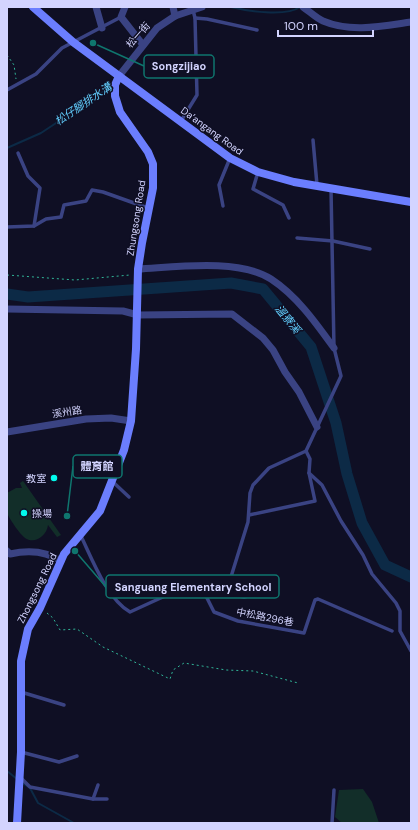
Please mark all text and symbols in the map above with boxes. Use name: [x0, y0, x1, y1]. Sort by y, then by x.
scale bar: [278, 12, 373, 38]
text: 100 m: [284, 18, 318, 34]
street label: 松一街: [123, 19, 153, 51]
callout: Songzijiao: [144, 55, 214, 78]
text: Songzijiao: [152, 59, 206, 73]
water label: 松仔腳排水溝: [52, 79, 116, 128]
street label: Da’angang Road: [178, 104, 246, 158]
street label: Zhungsong Road: [124, 179, 148, 257]
water label: 溫寮溪: [272, 302, 305, 338]
street label: 溪州路: [51, 403, 83, 421]
callout: 體育館: [73, 455, 122, 478]
text: 體育館: [81, 459, 114, 473]
place label: 教室: [26, 472, 46, 485]
marker: 教室: [49, 473, 59, 483]
place label: 操場: [32, 507, 52, 520]
marker: 操場: [19, 508, 29, 518]
street label: Zhongsong Road: [14, 551, 60, 625]
callout: Sanguang Elementary School: [106, 575, 279, 598]
text: Sanguang Elementary School: [115, 580, 271, 594]
street label: 中松路296巷: [235, 605, 295, 629]

